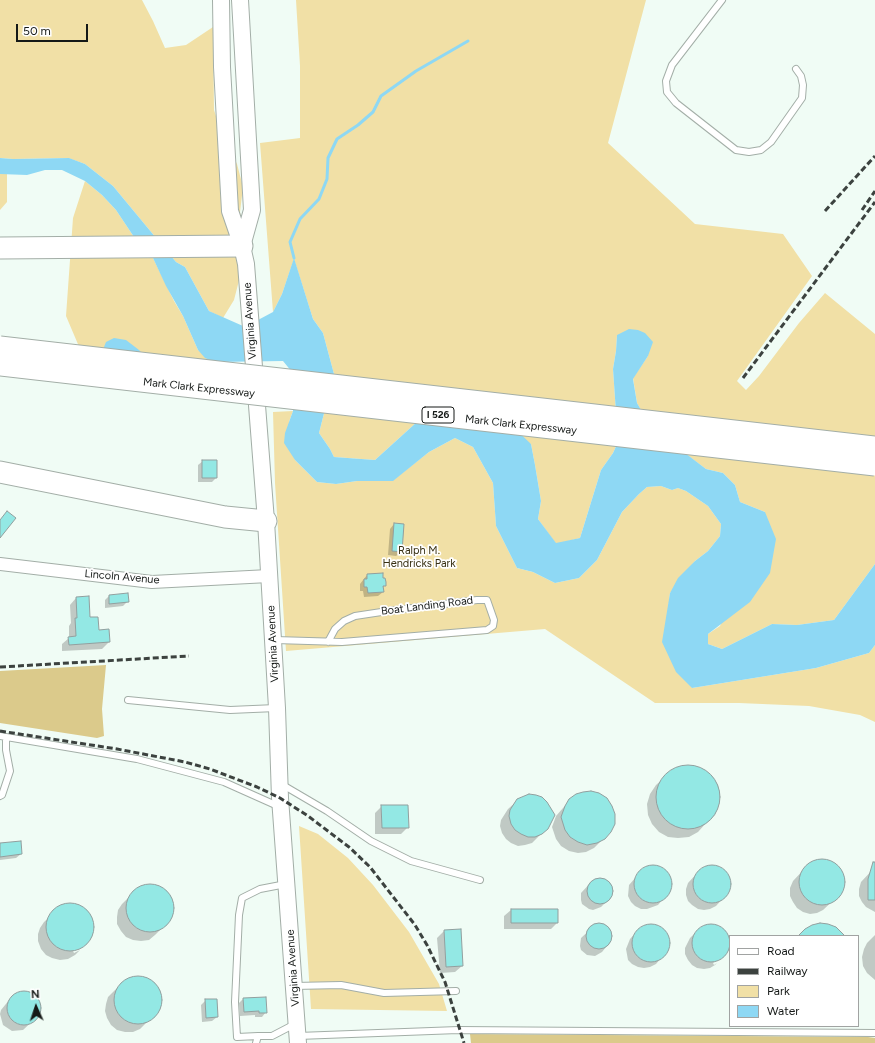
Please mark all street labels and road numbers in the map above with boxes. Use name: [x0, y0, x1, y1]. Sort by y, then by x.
street label: Virginia Avenue: [241, 282, 259, 360]
street label: Mark Clark Expressway: [142, 376, 256, 400]
road number: I 526: [422, 407, 454, 423]
street label: Mark Clark Expressway: [464, 413, 578, 437]
street label: Lincoln Avenue: [84, 567, 160, 587]
street label: Boat Landing Road: [380, 594, 474, 618]
street label: Virginia Avenue: [264, 605, 282, 683]
street label: Virginia Avenue: [284, 929, 302, 1007]

